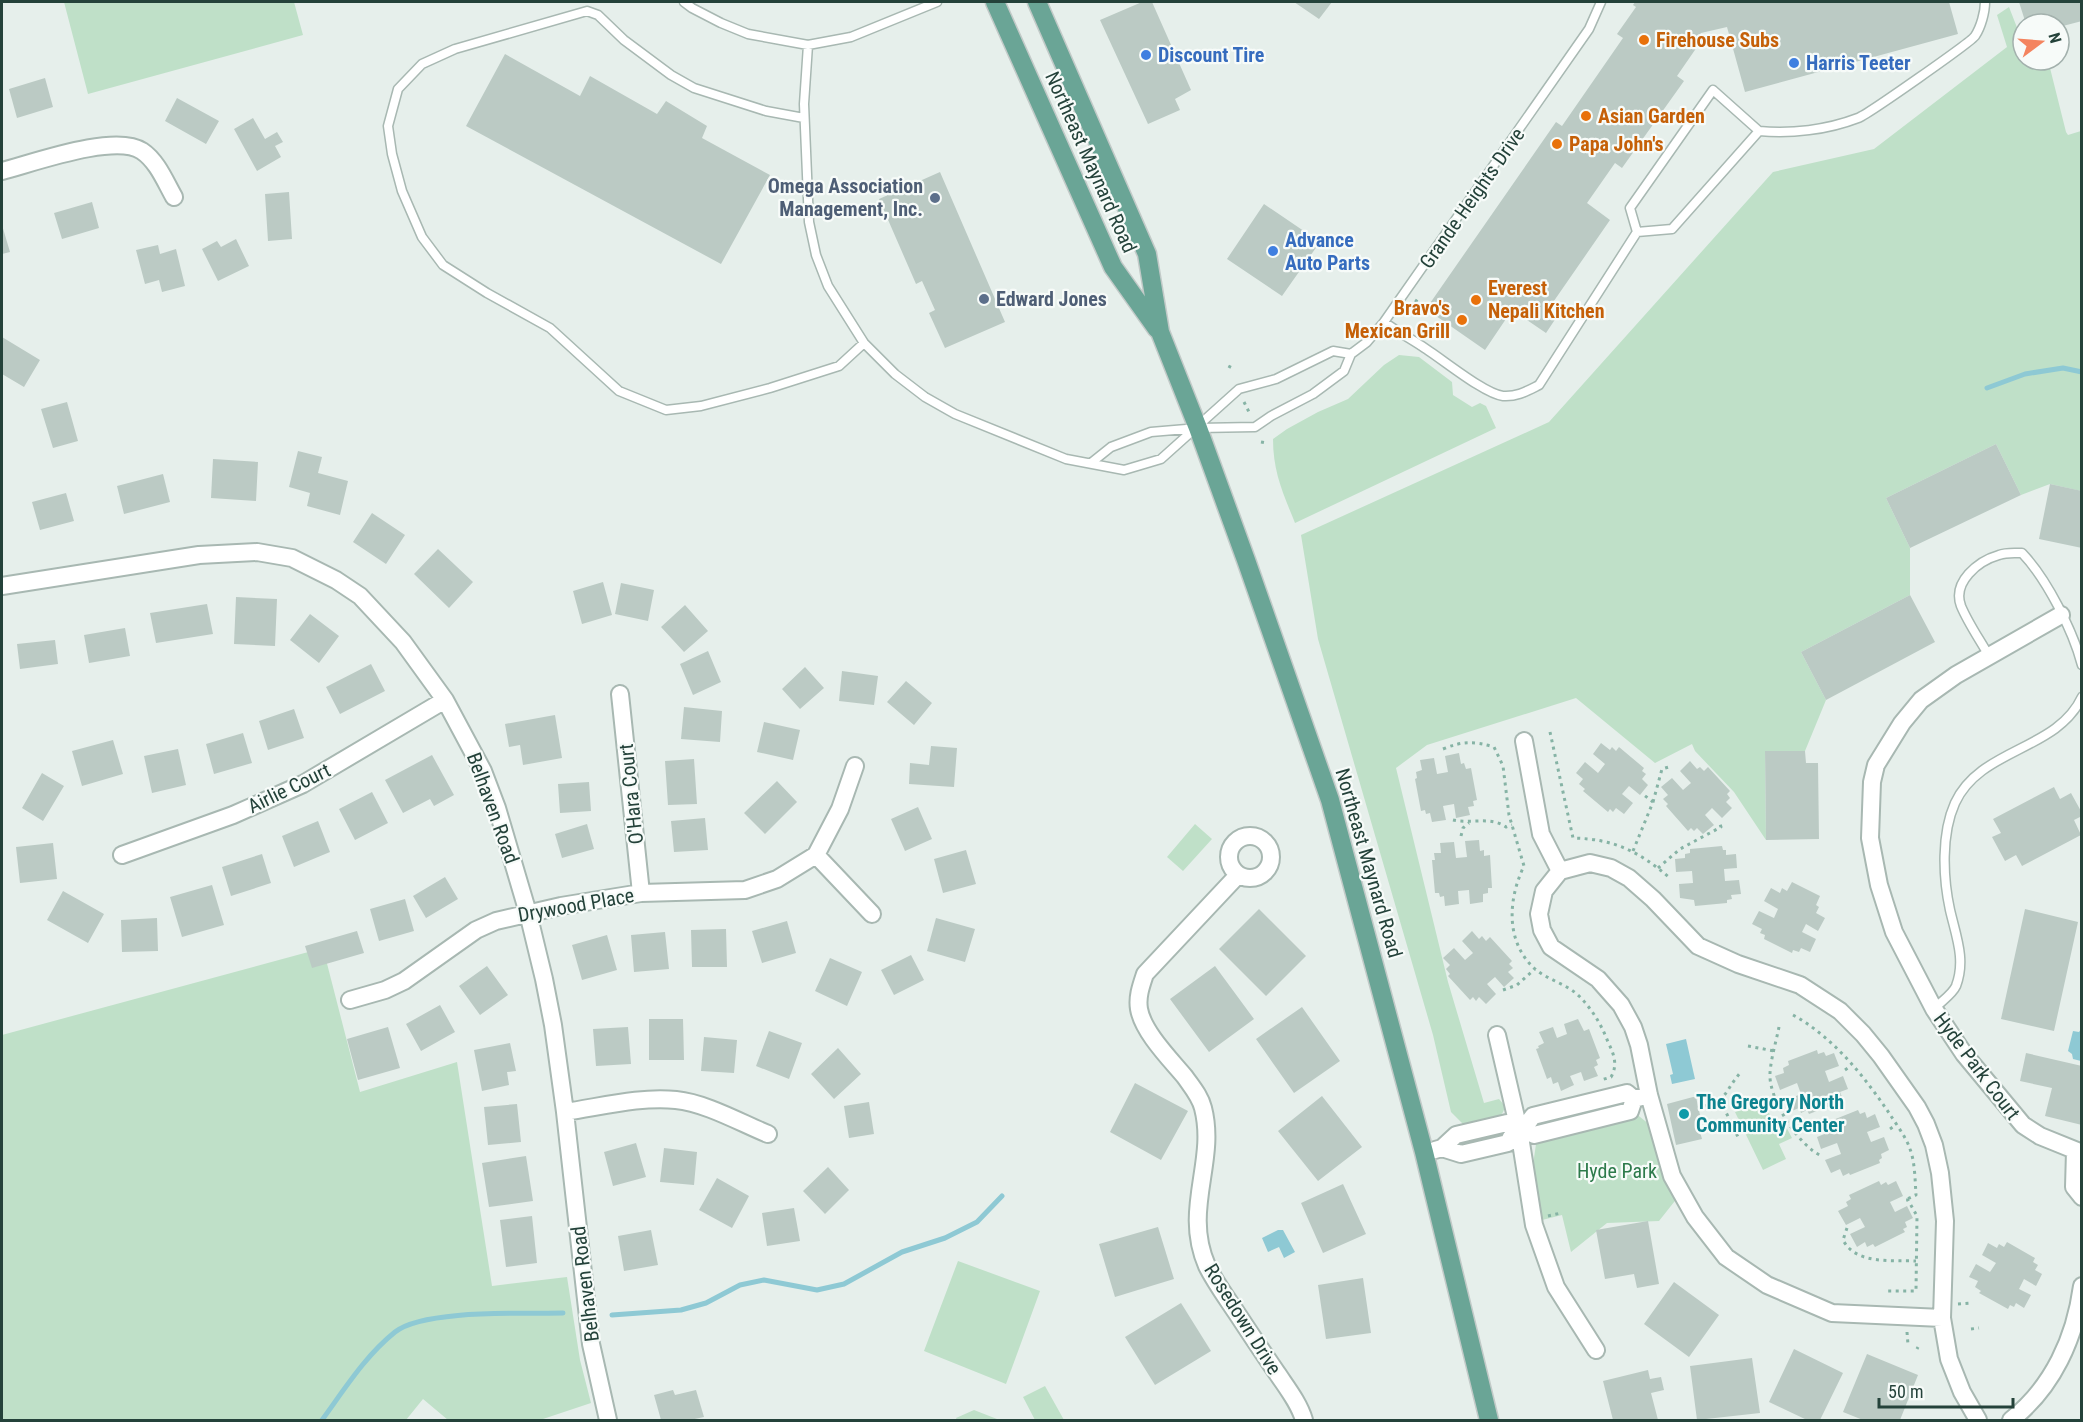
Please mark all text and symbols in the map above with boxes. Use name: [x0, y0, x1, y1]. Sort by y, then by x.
north arrow: [2011, 12, 2071, 72]
place label: Firehouse Subs: [1656, 28, 1779, 52]
text: N: [2044, 31, 2065, 45]
marker: Firehouse Subs: [1637, 33, 1651, 47]
place label: Discount Tire: [1158, 43, 1264, 67]
marker: Discount Tire: [1139, 48, 1153, 62]
place label: Harris Teeter: [1806, 51, 1911, 75]
marker: Harris Teeter: [1787, 56, 1801, 70]
street label: Northeast Maynard Road: [1040, 68, 1142, 256]
place label: Asian Garden: [1598, 104, 1705, 128]
marker: Asian Garden: [1579, 109, 1593, 123]
street label: Grande Heights Drive: [1415, 123, 1529, 273]
place label: Papa John's: [1569, 132, 1664, 156]
marker: Papa John's: [1550, 137, 1564, 151]
place label: Omega Association Management, Inc.: [768, 174, 923, 221]
marker: Omega Association Management, Inc.: [928, 191, 942, 205]
place label: Advance Auto Parts: [1285, 228, 1370, 275]
marker: Advance Auto Parts: [1266, 244, 1280, 258]
place label: Everest Nepali Kitchen: [1488, 276, 1605, 323]
place label: Edward Jones: [996, 287, 1107, 311]
marker: Edward Jones: [977, 292, 991, 306]
marker: Everest Nepali Kitchen: [1469, 293, 1483, 307]
place label: Bravo's Mexican Grill: [1345, 296, 1450, 343]
marker: Bravo's Mexican Grill: [1455, 313, 1469, 327]
street label: O'Hara Court: [614, 742, 648, 845]
street label: Belhaven Road: [462, 749, 524, 867]
street label: Airlie Court: [244, 758, 334, 818]
street label: Northeast Maynard Road: [1330, 766, 1408, 960]
street label: Drywood Place: [516, 883, 636, 927]
street label: Hyde Park Court: [1929, 1008, 2025, 1125]
place label: The Gregory North Community Center: [1696, 1090, 1845, 1137]
marker: The Gregory North Community Center: [1677, 1107, 1691, 1121]
park label: Hyde Park: [1577, 1159, 1657, 1183]
street label: Belhaven Road: [566, 1225, 604, 1343]
street label: Rosedown Drive: [1199, 1259, 1287, 1379]
scale bar: [1879, 1371, 2012, 1409]
text: 50 m: [1888, 1381, 1923, 1402]

